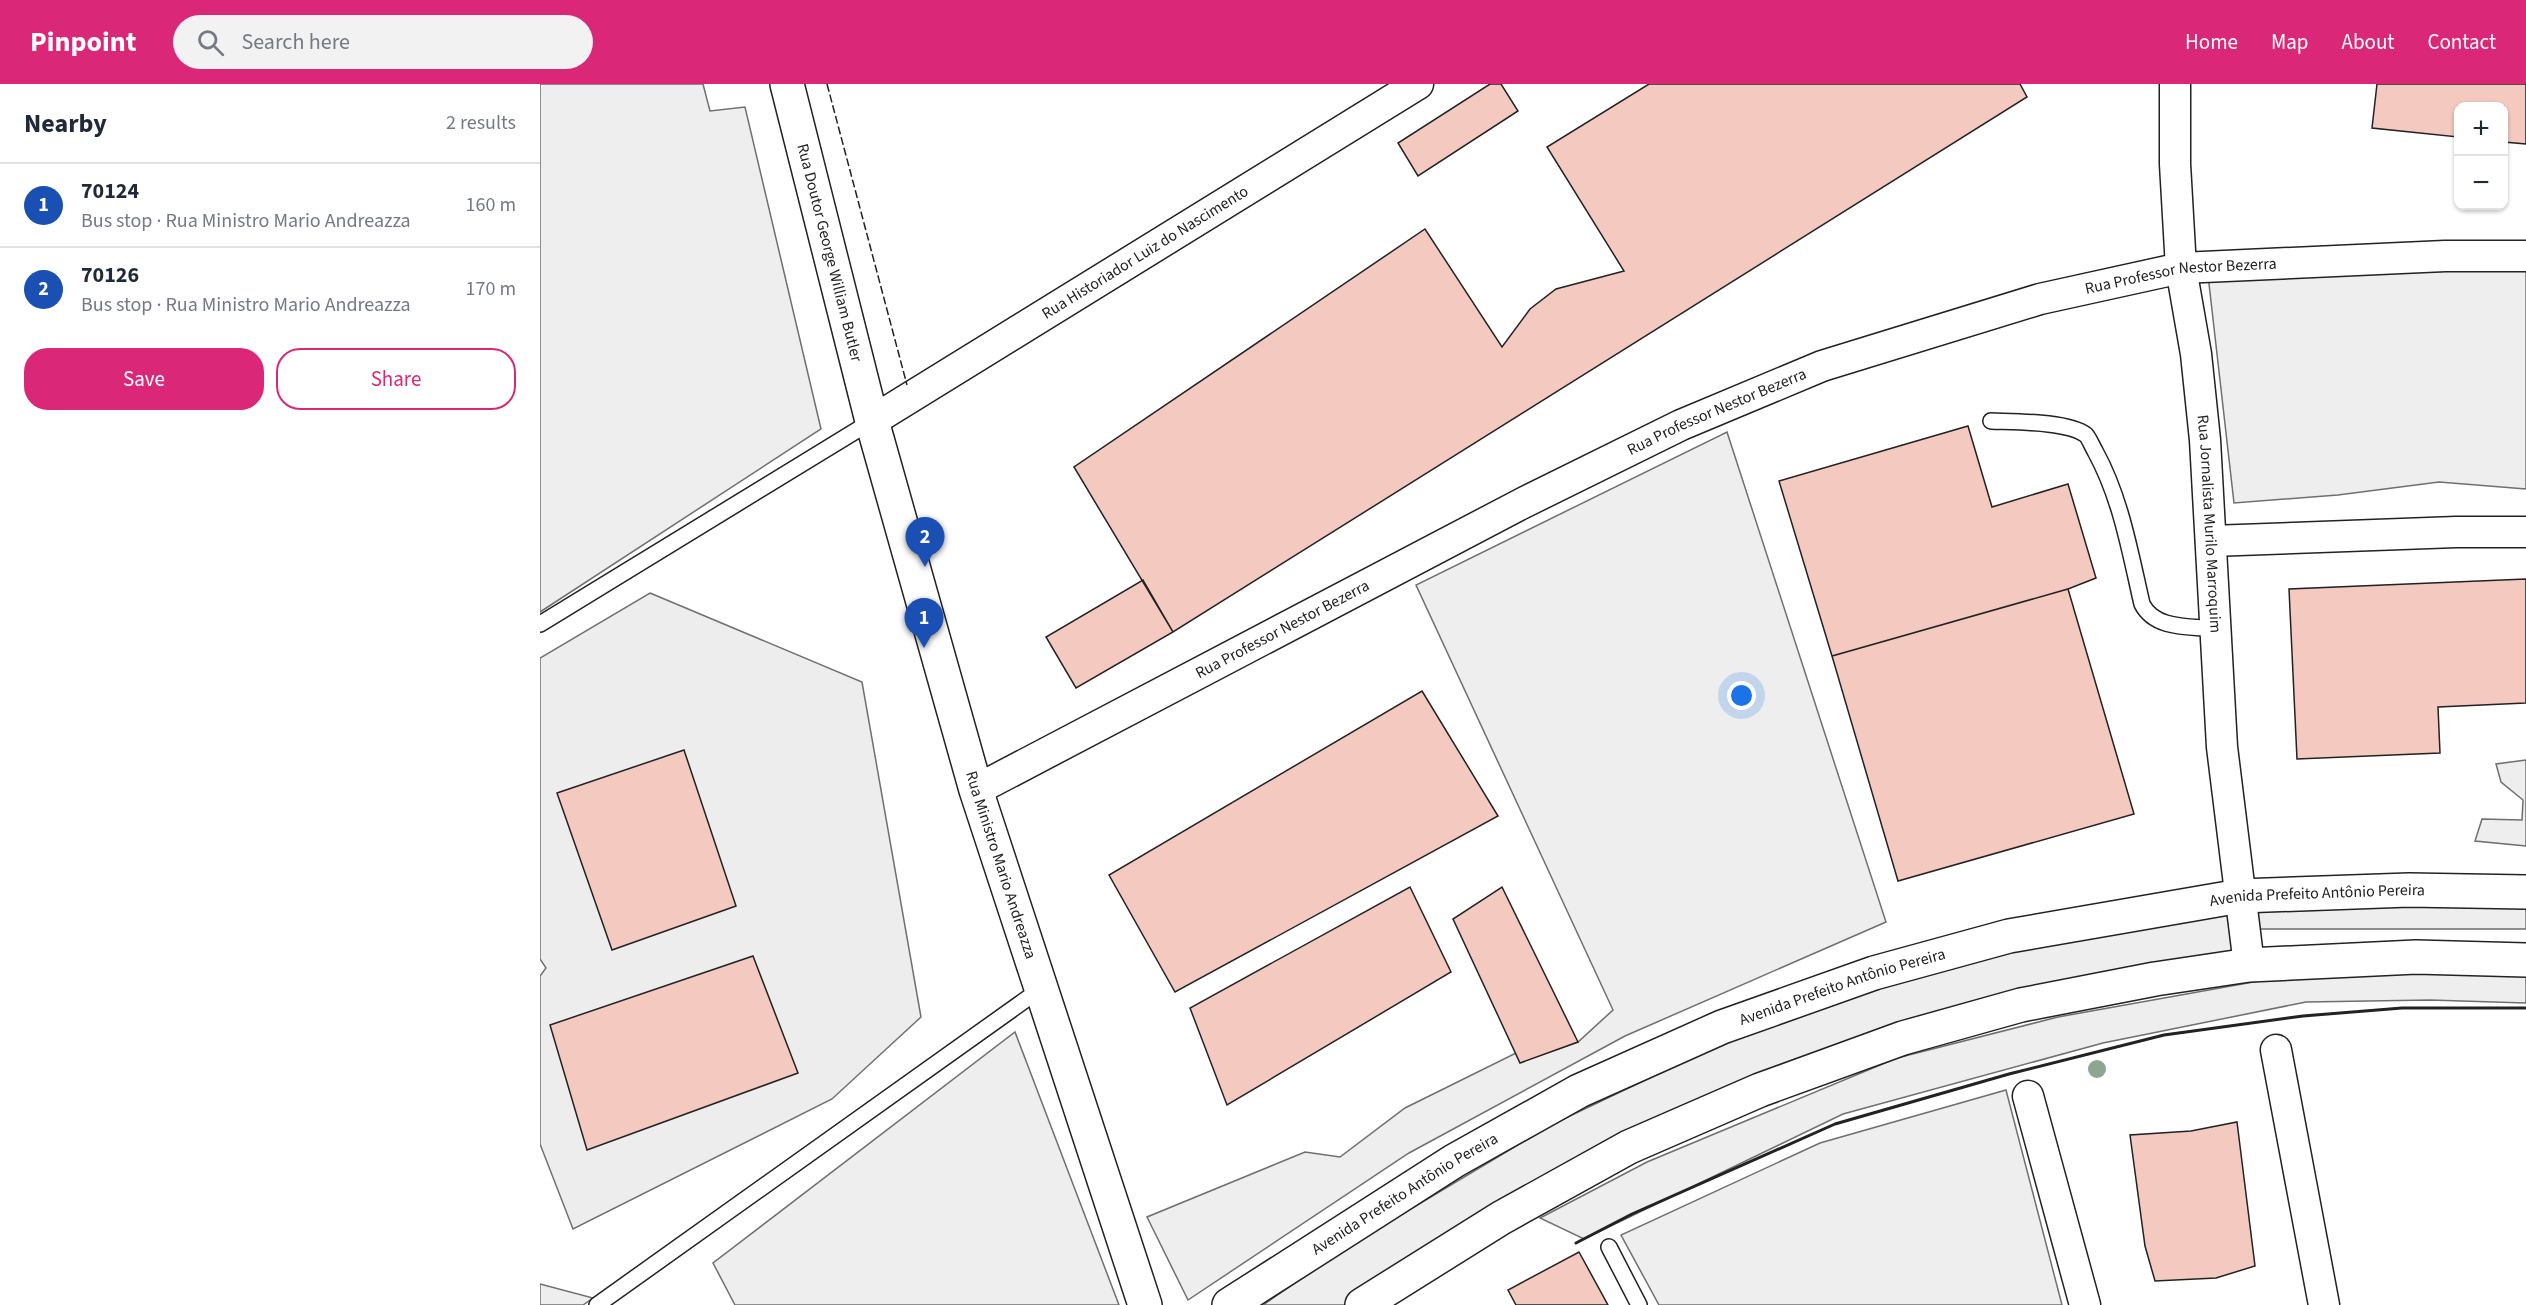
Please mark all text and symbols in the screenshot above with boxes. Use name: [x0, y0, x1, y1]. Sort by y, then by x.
search box: [173, 15, 593, 69]
text: Pinpoint: [30, 22, 137, 62]
icon: search: [194, 26, 227, 59]
text: Search here: [242, 26, 350, 58]
text: Home: [2185, 27, 2238, 57]
text: Map: [2271, 27, 2309, 57]
text: About: [2342, 27, 2394, 57]
text: Contact: [2427, 27, 2496, 57]
map controls: [2454, 102, 2508, 210]
button: +: [2454, 102, 2508, 156]
text: Nearby: [24, 105, 107, 142]
text: 2 results: [446, 109, 516, 137]
street label: Rua Doutor George William Butler: [791, 141, 868, 365]
button: −: [2454, 156, 2508, 210]
text: 70124: [81, 175, 139, 207]
street label: Rua Historiador Luiz do Nascimento: [1038, 180, 1253, 325]
text: 1: [38, 191, 49, 219]
text: 160 m: [466, 191, 516, 219]
text: Bus stop · Rua Ministro Mario Andreazza: [81, 207, 411, 235]
street label: Rua Professor Nestor Bezerra: [2083, 253, 2277, 300]
text: 70126: [81, 259, 139, 291]
text: 2: [38, 275, 49, 303]
text: 170 m: [466, 275, 516, 303]
text: Bus stop · Rua Ministro Mario Andreazza: [81, 291, 411, 319]
button: Save: [24, 348, 264, 410]
button: Share: [276, 348, 516, 410]
street label: Rua Professor Nestor Bezerra: [1623, 363, 1810, 461]
street label: Rua Jornalista Murilo Marroquim: [2191, 414, 2227, 634]
pin: 2: [906, 518, 944, 567]
street label: Rua Professor Nestor Bezerra: [1192, 575, 1373, 684]
pin: 1: [904, 598, 944, 648]
your location: [1727, 681, 1756, 710]
street label: Rua Ministro Mario Andreazza: [960, 769, 1042, 962]
street label: Avenida Prefeito Antônio Pereira: [2208, 879, 2425, 912]
street label: Avenida Prefeito Antônio Pereira: [1736, 943, 1948, 1031]
street label: Avenida Prefeito Antônio Pereira: [1307, 1128, 1502, 1260]

